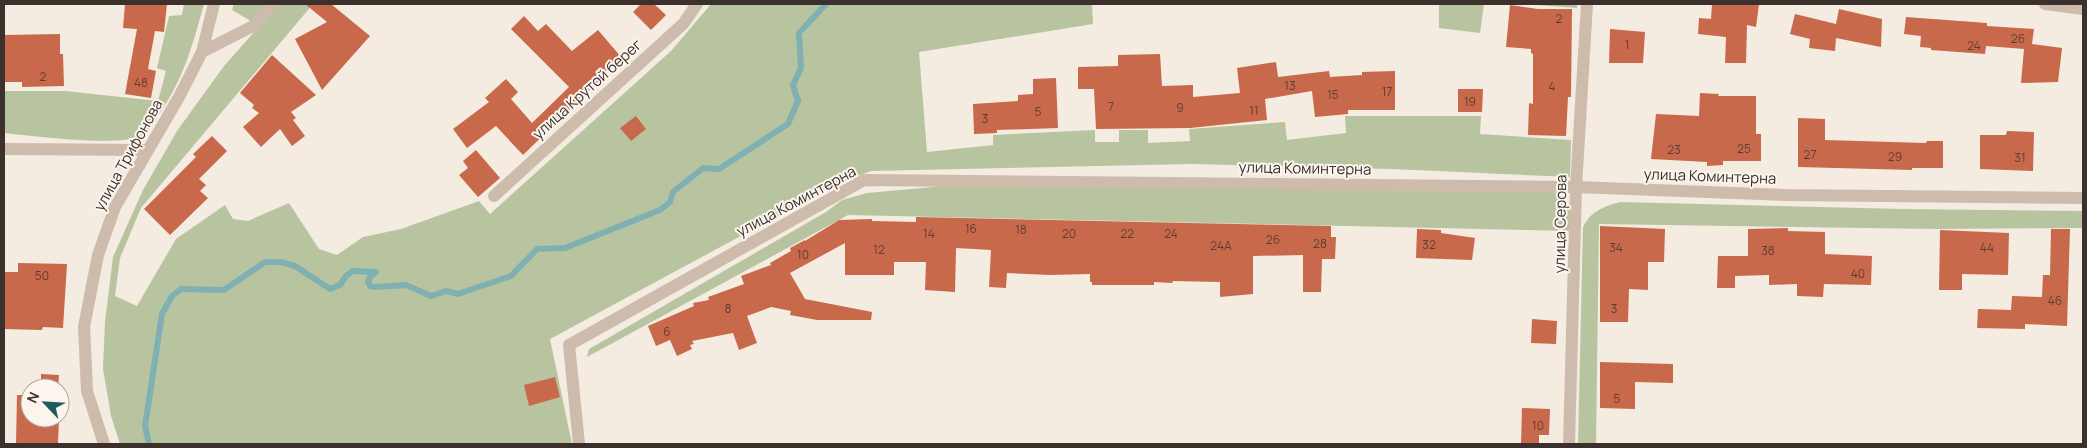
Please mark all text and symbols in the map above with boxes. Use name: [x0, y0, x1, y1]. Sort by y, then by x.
house number: 2: [1556, 10, 1563, 27]
house number: 26: [2011, 30, 2025, 47]
street label: улица Крутой берег: [528, 34, 646, 144]
house number: 1: [1625, 36, 1629, 53]
house number: 24: [1967, 37, 1981, 54]
house number: 2: [40, 68, 47, 85]
house number: 48: [134, 74, 148, 91]
house number: 13: [1284, 77, 1296, 94]
house number: 4: [1548, 78, 1556, 95]
house number: 17: [1382, 83, 1392, 100]
house number: 15: [1327, 86, 1339, 103]
house number: 19: [1464, 93, 1476, 110]
street label: улица Трифонова: [89, 95, 167, 215]
house number: 7: [1108, 98, 1114, 115]
house number: 9: [1176, 99, 1184, 116]
house number: 11: [1249, 102, 1259, 119]
house number: 5: [1035, 103, 1042, 120]
house number: 3: [982, 110, 988, 127]
house number: 25: [1737, 140, 1751, 157]
house number: 23: [1667, 141, 1681, 158]
house number: 27: [1804, 146, 1816, 163]
house number: 29: [1888, 148, 1902, 165]
house number: 31: [2014, 149, 2026, 166]
street label: улица Коминтерна: [1238, 156, 1372, 180]
street label: улица Коминтерна: [732, 161, 860, 241]
street label: улица Коминтерна: [1643, 163, 1777, 189]
street label: улица Серова: [1549, 174, 1571, 274]
house number: 16: [965, 220, 977, 237]
house number: 18: [1015, 221, 1027, 238]
house number: 14: [923, 225, 935, 242]
house number: 20: [1062, 225, 1076, 242]
house number: 22: [1120, 225, 1134, 242]
house number: 24: [1164, 225, 1178, 242]
house number: 26: [1266, 231, 1280, 248]
house number: 28: [1313, 235, 1327, 252]
house number: 32: [1422, 236, 1436, 253]
house number: 24А: [1210, 237, 1232, 254]
house number: 34: [1609, 239, 1623, 256]
house number: 44: [1980, 239, 1994, 256]
house number: 12: [873, 241, 885, 258]
house number: 38: [1761, 242, 1775, 259]
house number: 10: [797, 246, 809, 263]
house number: 40: [1851, 265, 1865, 282]
house number: 50: [35, 267, 49, 284]
house number: 46: [2048, 292, 2062, 309]
house number: 8: [725, 300, 732, 317]
house number: 3: [1611, 300, 1617, 317]
house number: 6: [663, 323, 671, 340]
north arrow: [20, 378, 70, 428]
text: N: [22, 389, 44, 406]
house number: 5: [1614, 390, 1621, 407]
house number: 10: [1532, 417, 1544, 434]

